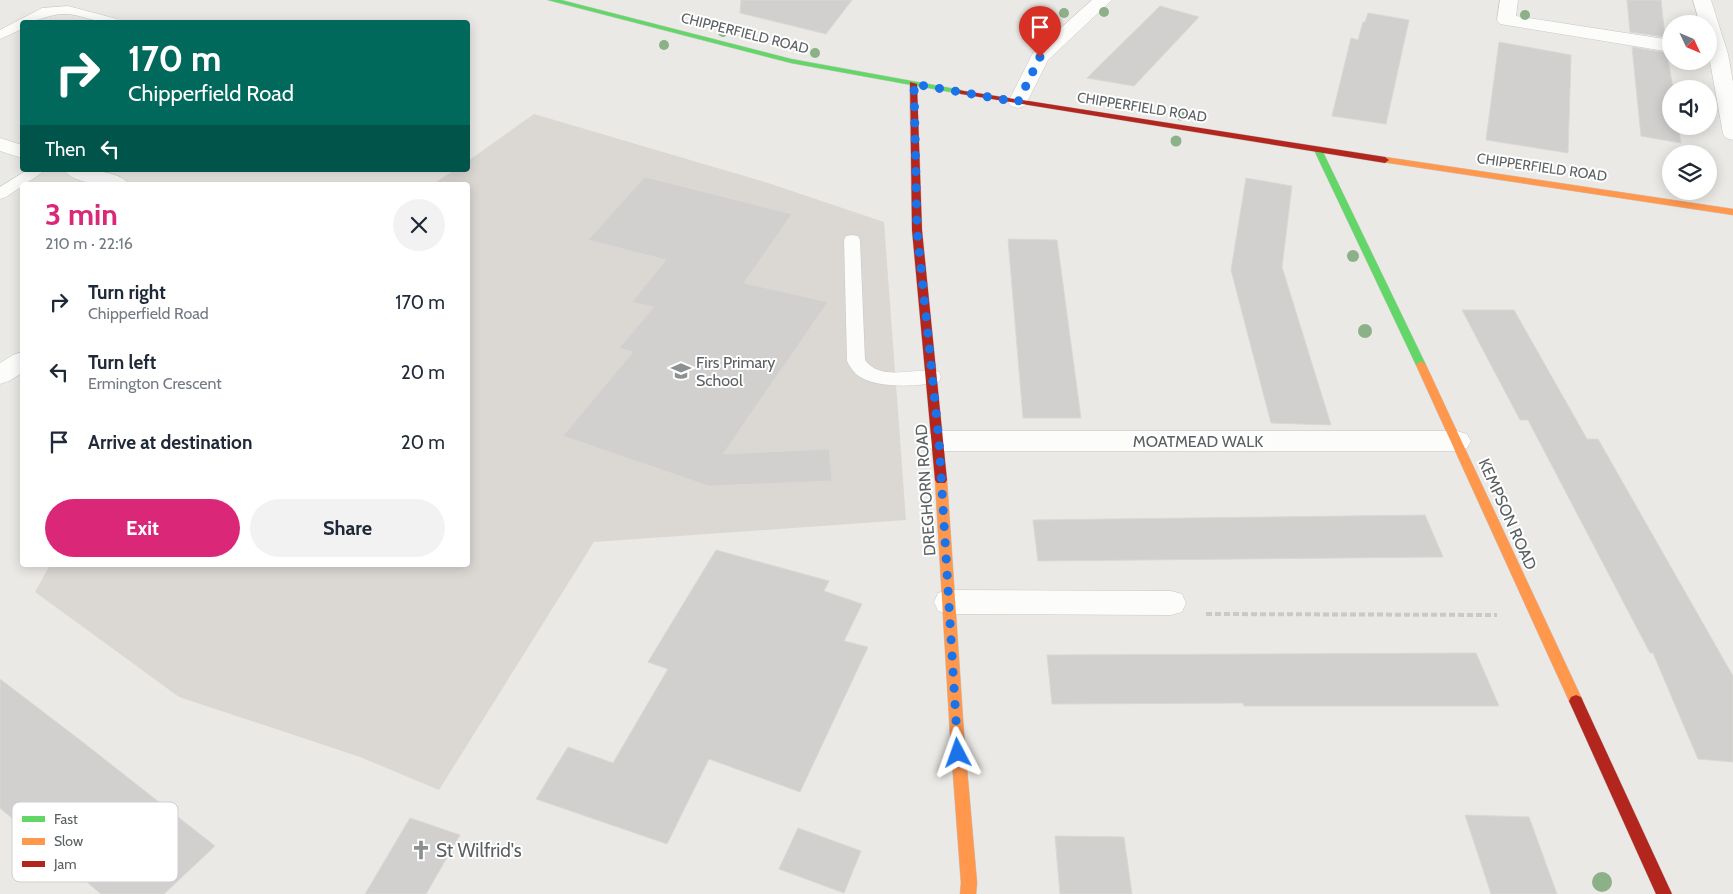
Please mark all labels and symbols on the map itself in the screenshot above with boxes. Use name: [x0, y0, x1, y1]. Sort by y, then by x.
pin: [1019, 6, 1061, 57]
street label: CHIPPERFIELD ROAD: [679, 8, 811, 58]
north arrow: [1662, 15, 1718, 70]
street label: CHIPPERFIELD ROAD: [1076, 88, 1208, 126]
street label: CHIPPERFIELD ROAD: [1476, 149, 1608, 185]
place label: Firs Primary School: [696, 353, 775, 390]
school or university icon: Firs Primary School: [670, 360, 692, 382]
street label: DREGHORN ROAD: [911, 423, 940, 557]
street label: MOATMEAD WALK: [1133, 432, 1263, 451]
street label: KEMPSON ROAD: [1475, 456, 1541, 573]
position arrow: [931, 726, 983, 778]
legend: [12, 802, 178, 882]
text: Fast: [54, 810, 78, 828]
text: Slow: [54, 832, 83, 850]
church icon: St Wilfrid's: [410, 839, 432, 861]
place label: St Wilfrid's: [436, 839, 522, 862]
text: Jam: [53, 855, 76, 873]

